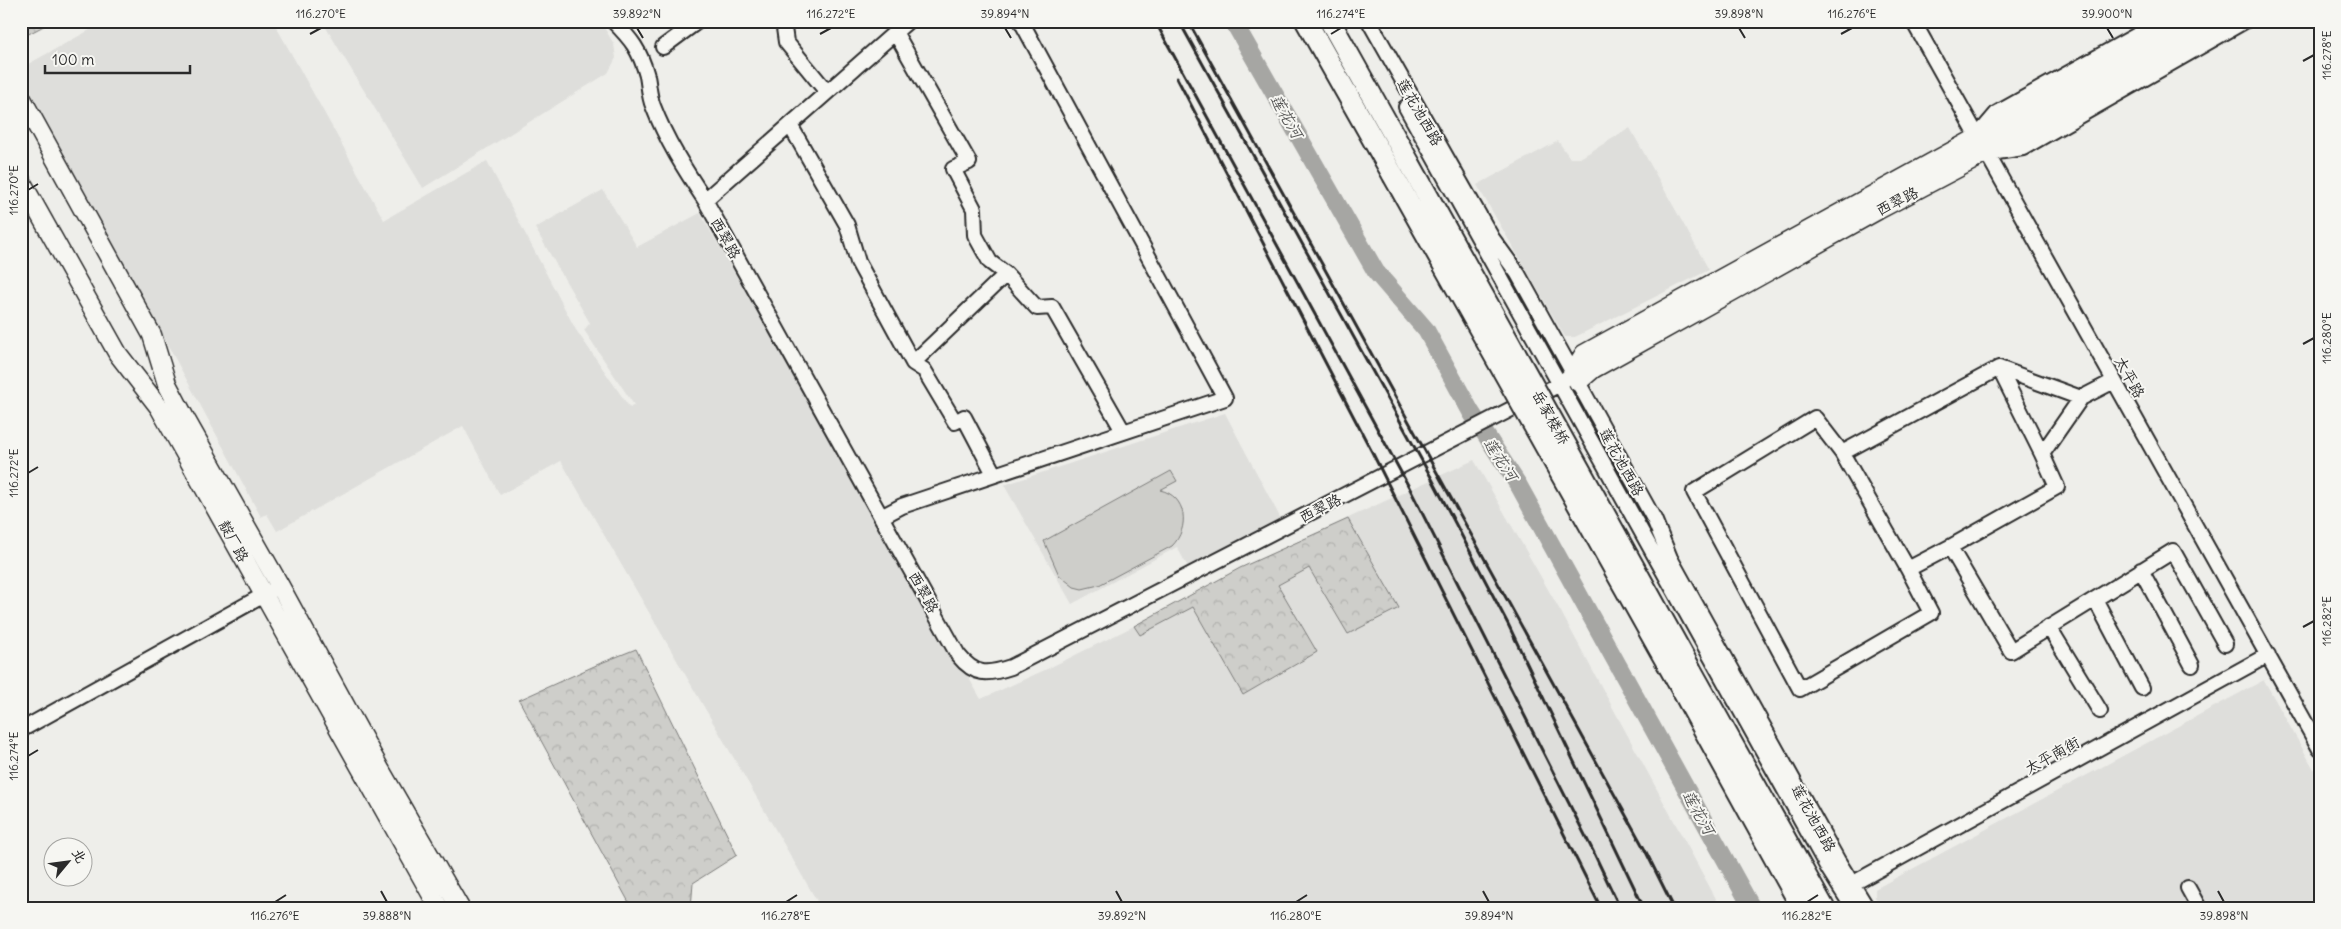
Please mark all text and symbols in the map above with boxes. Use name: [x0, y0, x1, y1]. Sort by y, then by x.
text: 116.270°E: [296, 6, 346, 21]
text: 39.892°N: [613, 6, 661, 21]
text: 116.272°E: [806, 6, 856, 21]
text: 39.894°N: [981, 6, 1030, 21]
text: 116.274°E: [1316, 6, 1366, 21]
text: 39.898°N: [1715, 6, 1763, 21]
text: 116.276°E: [1827, 6, 1877, 21]
text: 39.900°N: [2082, 6, 2132, 21]
text: 116.278°E: [2319, 30, 2334, 80]
scale bar: [45, 42, 190, 74]
text: 100 m: [52, 50, 94, 69]
street label: 莲花池西路: [1393, 75, 1447, 149]
water label: 莲花河: [1266, 90, 1309, 144]
text: 116.270°E: [6, 165, 21, 215]
street label: 西翠路: [1873, 182, 1921, 220]
street label: 西翠路: [707, 214, 745, 262]
text: 116.280°E: [2319, 312, 2334, 364]
street label: 太平路: [2111, 353, 2149, 401]
street label: 岳家楼桥: [1528, 386, 1574, 448]
street label: 莲花池西路: [1596, 425, 1648, 499]
water label: 莲花河: [1480, 433, 1524, 487]
text: 116.272°E: [6, 448, 21, 498]
street label: 西翠路: [1296, 489, 1344, 527]
street label: 靛厂路: [215, 517, 253, 565]
street label: 西翠路: [905, 568, 943, 616]
text: 116.282°E: [2319, 596, 2334, 646]
text: 116.274°E: [6, 731, 21, 781]
street label: 太平南街: [2021, 732, 2083, 778]
street label: 莲花池西路: [1788, 781, 1840, 855]
water label: 莲花河: [1679, 786, 1721, 840]
north arrow: [42, 836, 92, 886]
text: 北: [68, 845, 91, 866]
text: 116.276°E: [250, 908, 300, 923]
text: 39.888°N: [363, 908, 411, 923]
text: 116.278°E: [761, 908, 811, 923]
text: 39.892°N: [1098, 908, 1146, 923]
text: 116.280°E: [1270, 908, 1322, 923]
text: 39.894°N: [1465, 908, 1514, 923]
text: 116.282°E: [1782, 908, 1832, 923]
text: 39.898°N: [2200, 908, 2248, 923]

